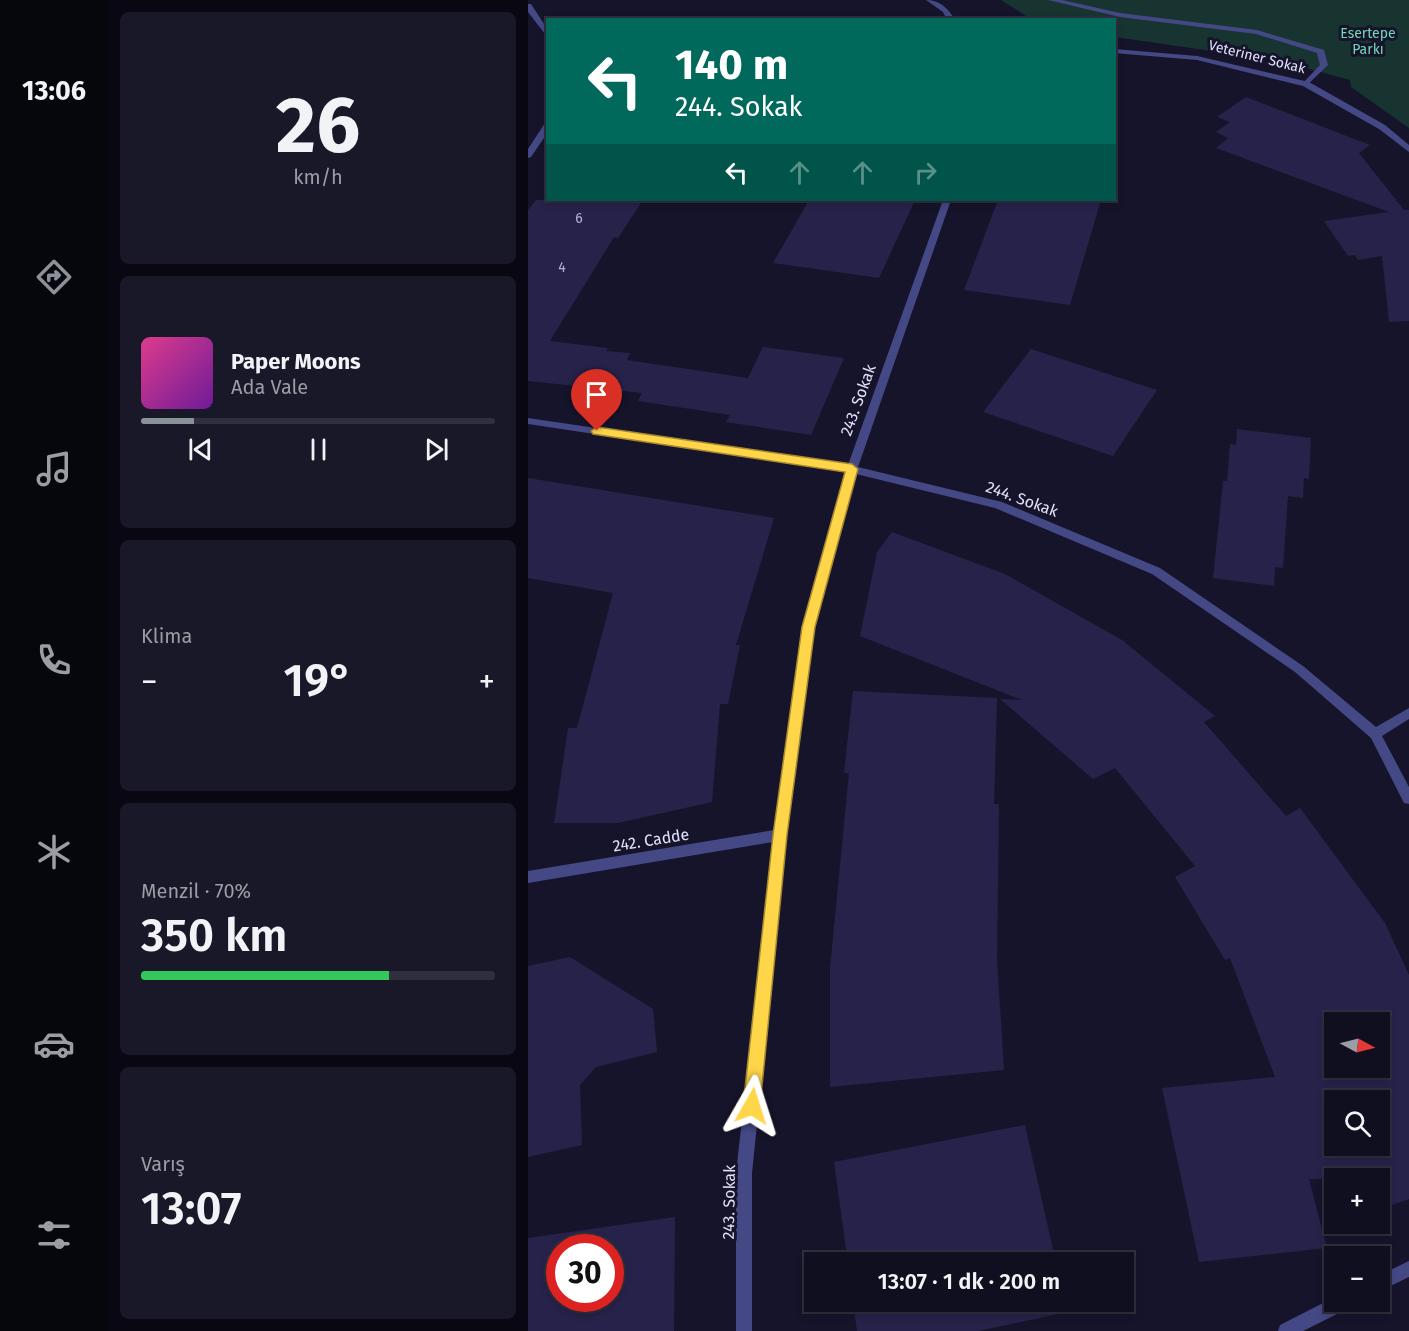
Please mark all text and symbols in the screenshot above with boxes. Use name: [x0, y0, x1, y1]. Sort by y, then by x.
park label: Esertepe Parkı: [1340, 25, 1396, 58]
street label: Veteriner Sokak: [1207, 37, 1308, 77]
text: 140 m: [675, 40, 788, 90]
icon: left: [576, 42, 654, 120]
text: 13:06: [22, 75, 86, 107]
text: 26: [276, 79, 360, 173]
text: 244. Sokak: [675, 91, 802, 123]
icon: left: [720, 156, 753, 189]
icon: ahead: [783, 156, 816, 189]
icon: ahead: [846, 156, 879, 189]
icon: right: [909, 156, 942, 189]
text: km/h: [293, 165, 343, 189]
house number: 6: [575, 210, 583, 227]
icon: directions: [33, 256, 75, 298]
house number: 4: [558, 259, 566, 276]
text: Paper Moons: [231, 348, 361, 375]
street label: 243. Sokak: [836, 361, 880, 438]
pin: [571, 369, 622, 431]
text: Ada Vale: [231, 375, 308, 399]
icon: arrive: [580, 378, 613, 411]
icon: previous: [184, 433, 217, 466]
icon: pause: [302, 433, 335, 466]
icon: next: [420, 433, 453, 466]
icon: music: [33, 448, 75, 490]
street label: 244. Sokak: [983, 477, 1061, 521]
text: Klima: [141, 624, 192, 648]
icon: phone: [33, 639, 75, 681]
text: 19°: [284, 654, 352, 708]
text: −: [141, 662, 158, 702]
text: +: [479, 662, 495, 702]
street label: 242. Cadde: [611, 825, 691, 855]
icon: climate: [33, 831, 75, 873]
text: Menzil · 70%: [141, 879, 251, 903]
text: 350 km: [141, 909, 287, 963]
north arrow: [1324, 1012, 1390, 1078]
map controls: [1324, 1012, 1390, 1312]
icon: car: [33, 1023, 75, 1065]
position arrow: [720, 1074, 784, 1138]
button: search: [1324, 1090, 1390, 1156]
text: Varış: [141, 1152, 185, 1176]
street label: 243. Sokak: [719, 1164, 739, 1240]
button: +: [1324, 1168, 1390, 1234]
text: 13:07: [141, 1182, 241, 1236]
icon: filters: [33, 1214, 75, 1256]
speed limit sign: 30: [546, 1234, 624, 1312]
button: −: [1324, 1246, 1390, 1312]
text: 13:07 · 1 dk · 200 m: [878, 1268, 1060, 1295]

